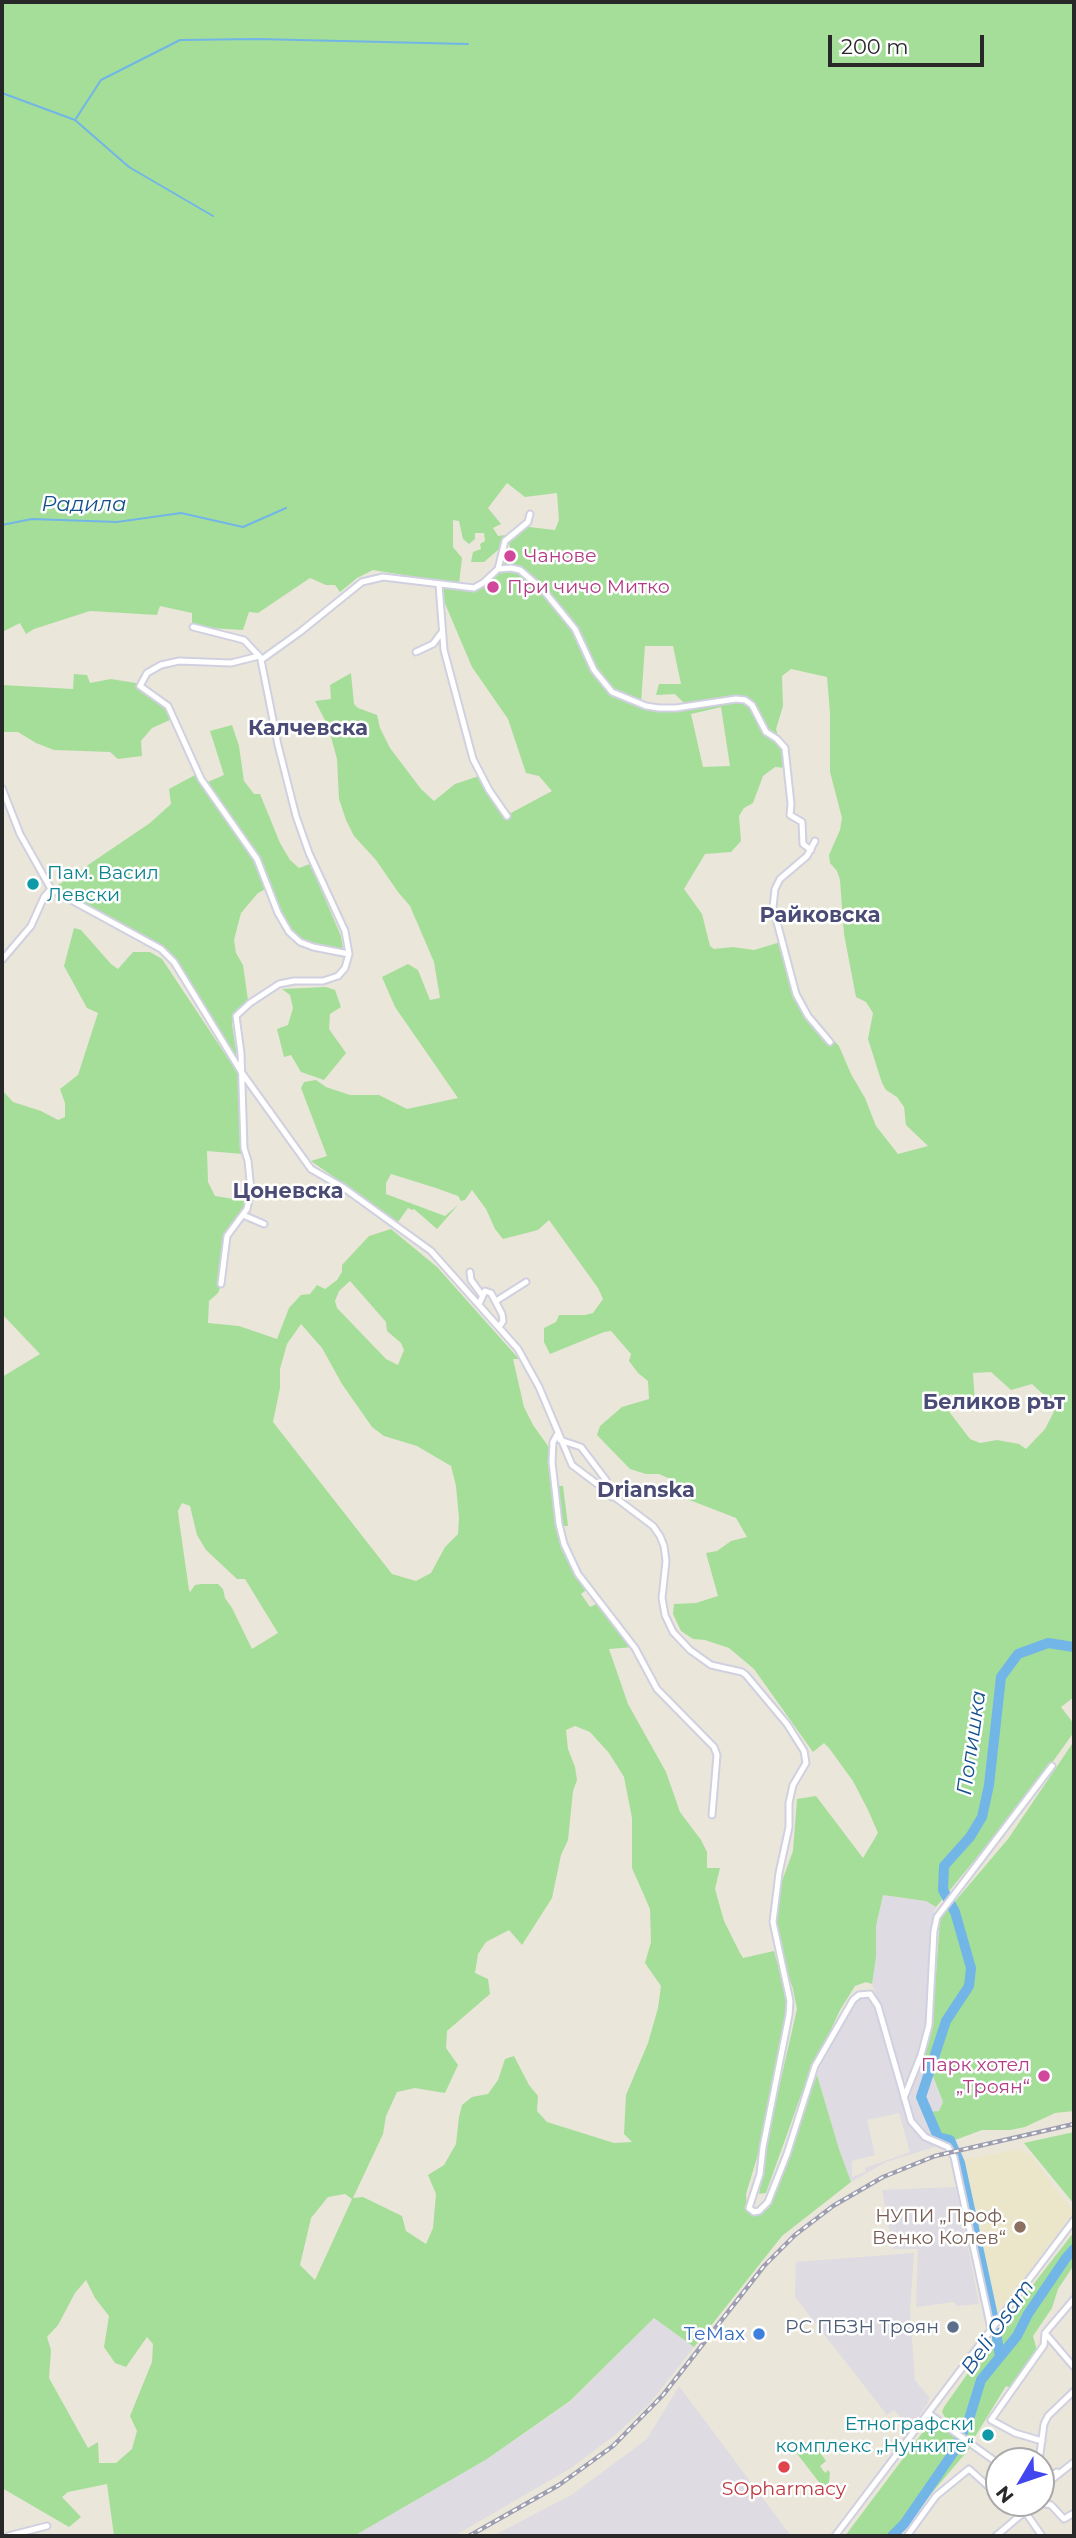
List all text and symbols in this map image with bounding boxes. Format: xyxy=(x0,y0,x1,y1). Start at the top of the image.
scale bar xyxy=(831,21,987,65)
text: 200 m xyxy=(841,34,908,59)
water label: Радила xyxy=(41,492,127,518)
place label: Чанове xyxy=(524,545,597,567)
marker: Чанове xyxy=(502,548,518,564)
place label: При чичо Митко xyxy=(507,576,670,598)
marker: При чичо Митко xyxy=(485,579,501,595)
district label: Калчевска xyxy=(248,716,368,742)
place label: Пам. Васил Левски xyxy=(47,862,159,906)
marker: Пам. Васил Левски xyxy=(25,876,41,892)
district label: Райковска xyxy=(760,903,880,929)
district label: Цоневска xyxy=(233,1179,343,1205)
district label: Беликов рът xyxy=(923,1390,1065,1416)
district label: Drianska xyxy=(597,1478,695,1504)
water label: Попишка xyxy=(952,1689,992,1797)
place label: Парк хотел „Троян“ xyxy=(921,2054,1030,2098)
marker: Парк хотел „Троян“ xyxy=(1036,2068,1052,2084)
place label: НУПИ „Проф. Венко Колев“ xyxy=(872,2205,1006,2249)
marker: НУПИ „Проф. Венко Колев“ xyxy=(1012,2219,1028,2235)
water label: Beli Osam xyxy=(956,2275,1040,2379)
place label: РС ПБЗН Троян xyxy=(785,2316,939,2338)
marker: РС ПБЗН Троян xyxy=(945,2319,961,2335)
place label: ТеМах xyxy=(684,2323,745,2345)
marker: ТеМах xyxy=(751,2326,767,2342)
place label: Етнографски комплекс „Нунките“ xyxy=(776,2413,974,2457)
marker: Етнографски комплекс „Нунките“ xyxy=(980,2427,996,2443)
north arrow xyxy=(985,2447,1055,2517)
marker: SOpharmacy xyxy=(776,2459,792,2475)
place label: SOpharmacy xyxy=(722,2478,846,2500)
text: N xyxy=(991,2481,1019,2507)

